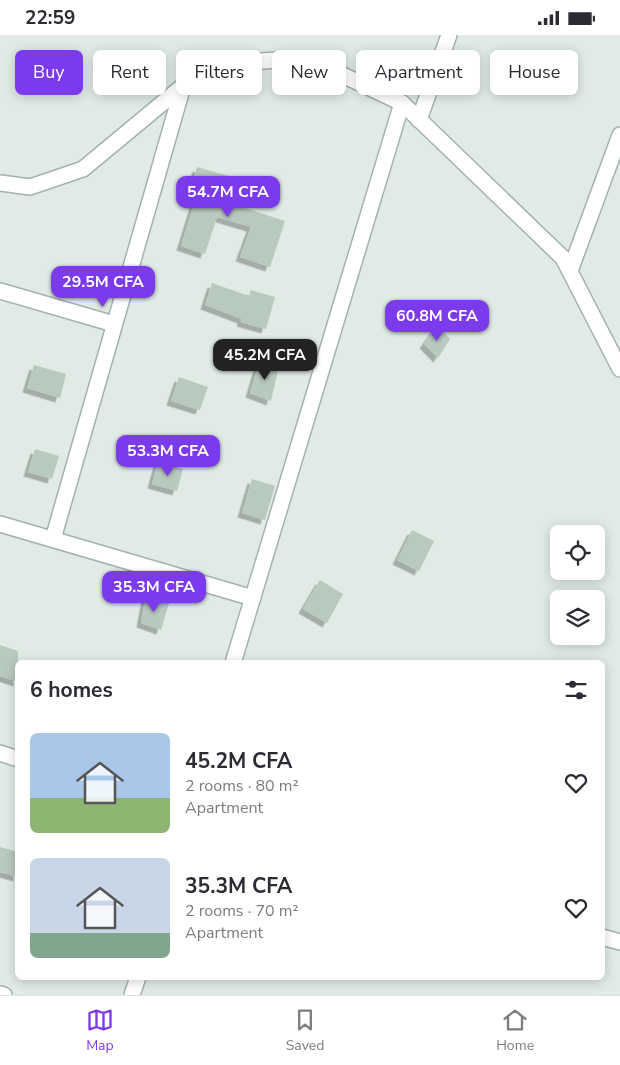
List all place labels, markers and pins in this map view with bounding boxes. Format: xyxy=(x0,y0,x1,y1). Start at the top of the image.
pin: 54.7M CFA xyxy=(171,175,285,218)
pin: 29.5M CFA xyxy=(46,265,160,308)
pin: 60.8M CFA xyxy=(380,299,494,342)
pin: 45.2M CFA xyxy=(208,339,322,381)
pin: 53.3M CFA xyxy=(111,435,225,477)
pin: 35.3M CFA xyxy=(97,571,211,613)

